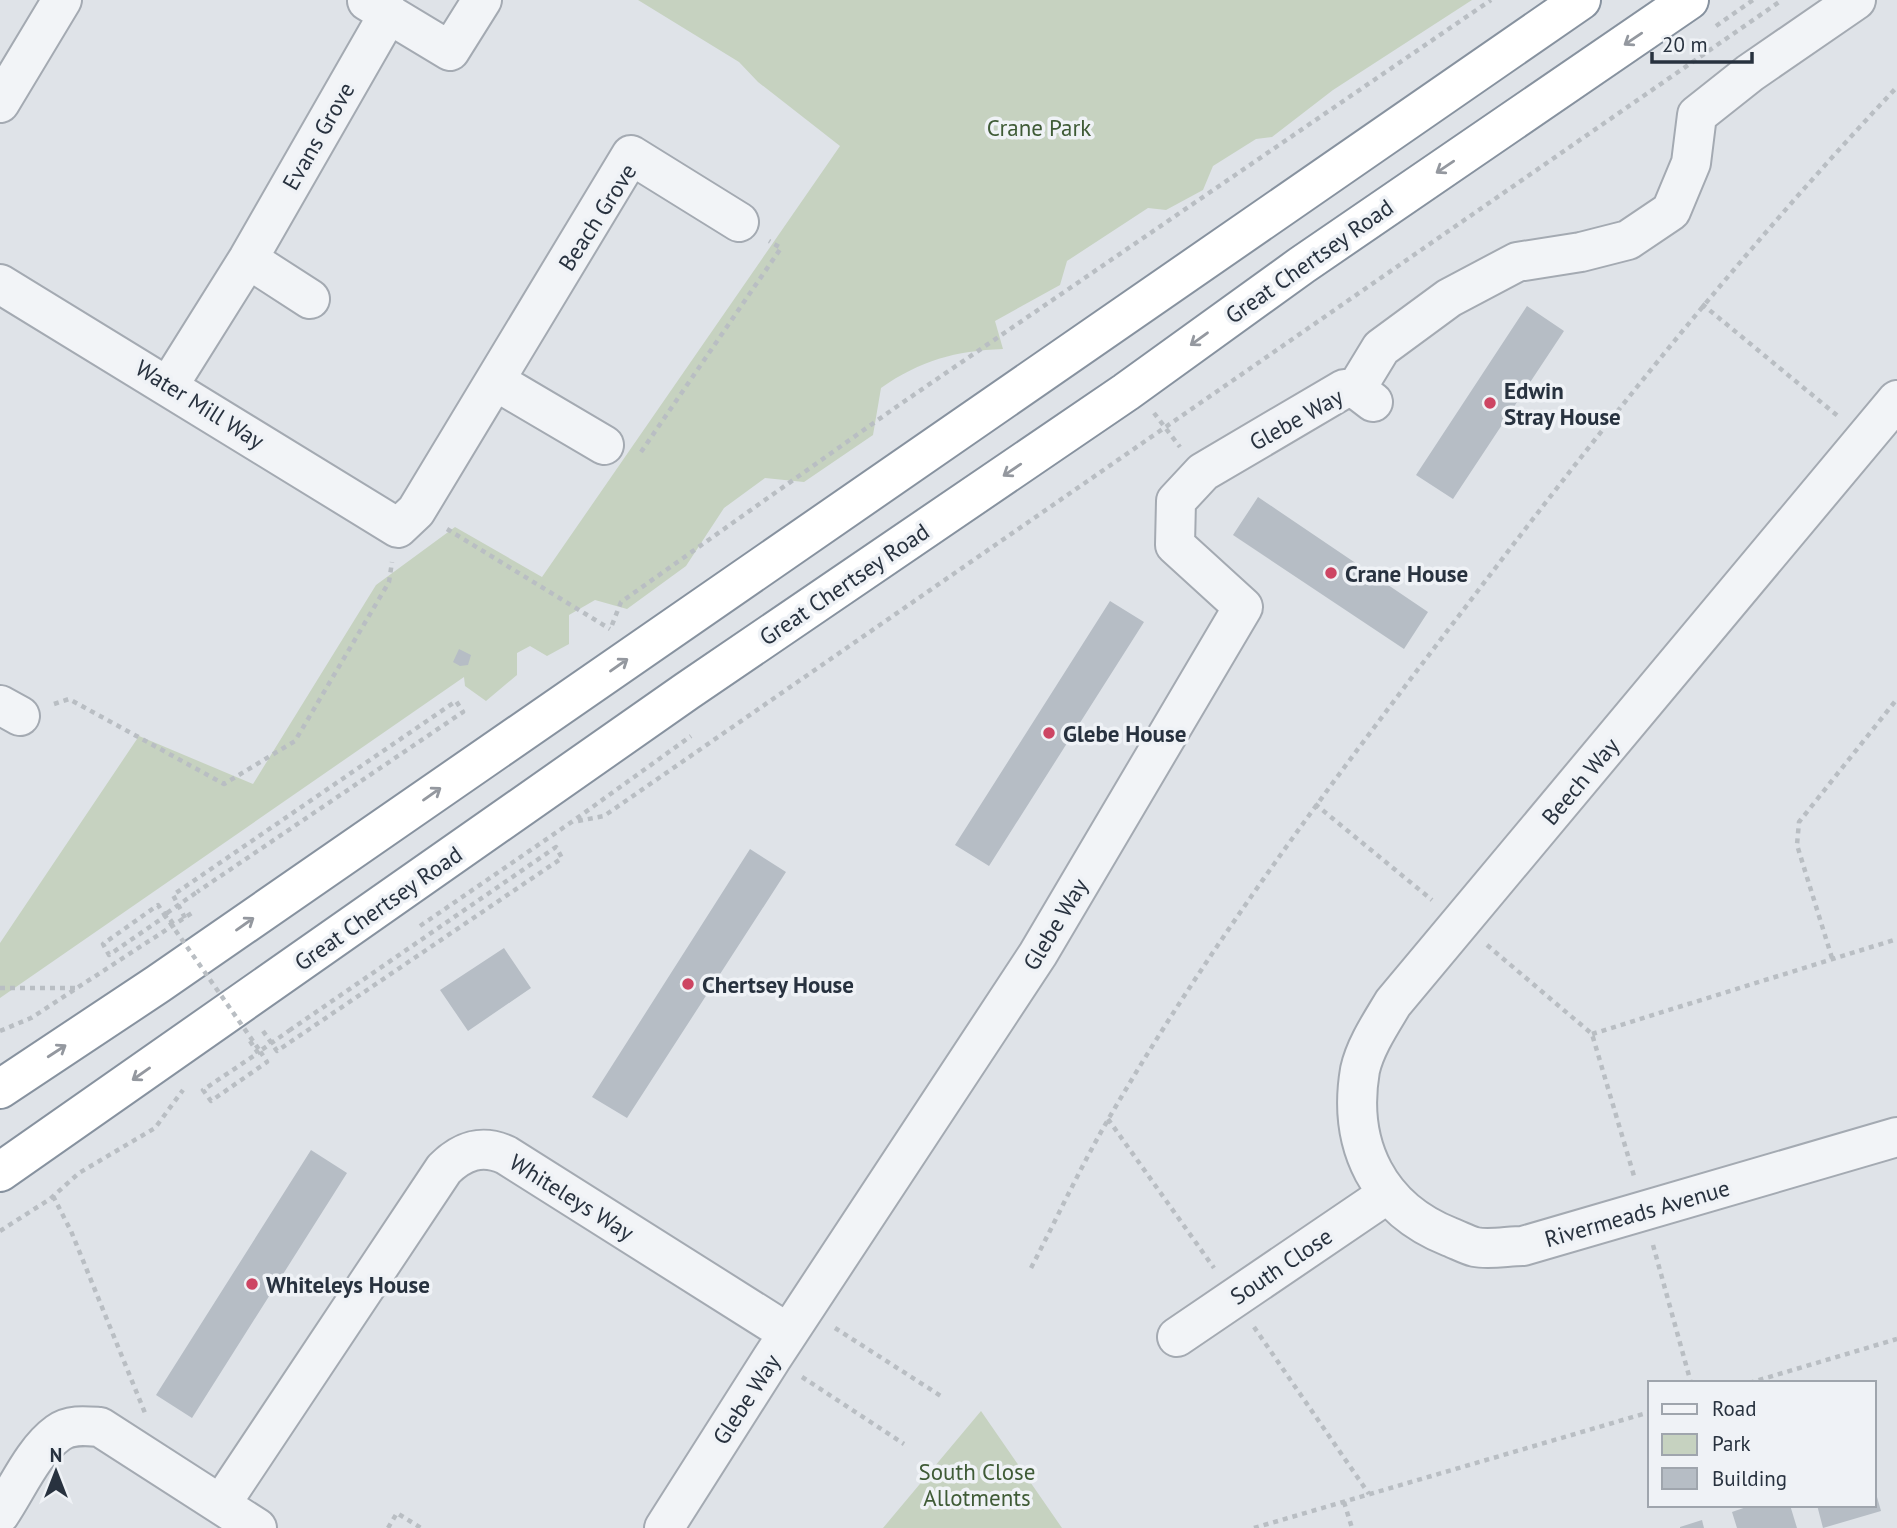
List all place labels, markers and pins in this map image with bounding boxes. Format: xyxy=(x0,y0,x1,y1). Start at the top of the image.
place label: Edwin Stray House xyxy=(1504,376,1621,431)
marker: Edwin Stray House xyxy=(1482,395,1498,411)
place label: Crane House xyxy=(1345,559,1468,588)
marker: Crane House xyxy=(1323,565,1339,581)
place label: Glebe House xyxy=(1063,719,1186,748)
marker: Glebe House xyxy=(1041,725,1057,741)
place label: Chertsey House xyxy=(702,970,854,999)
marker: Chertsey House xyxy=(680,976,696,992)
place label: Whiteleys House xyxy=(266,1270,430,1299)
marker: Whiteleys House xyxy=(244,1276,260,1292)

